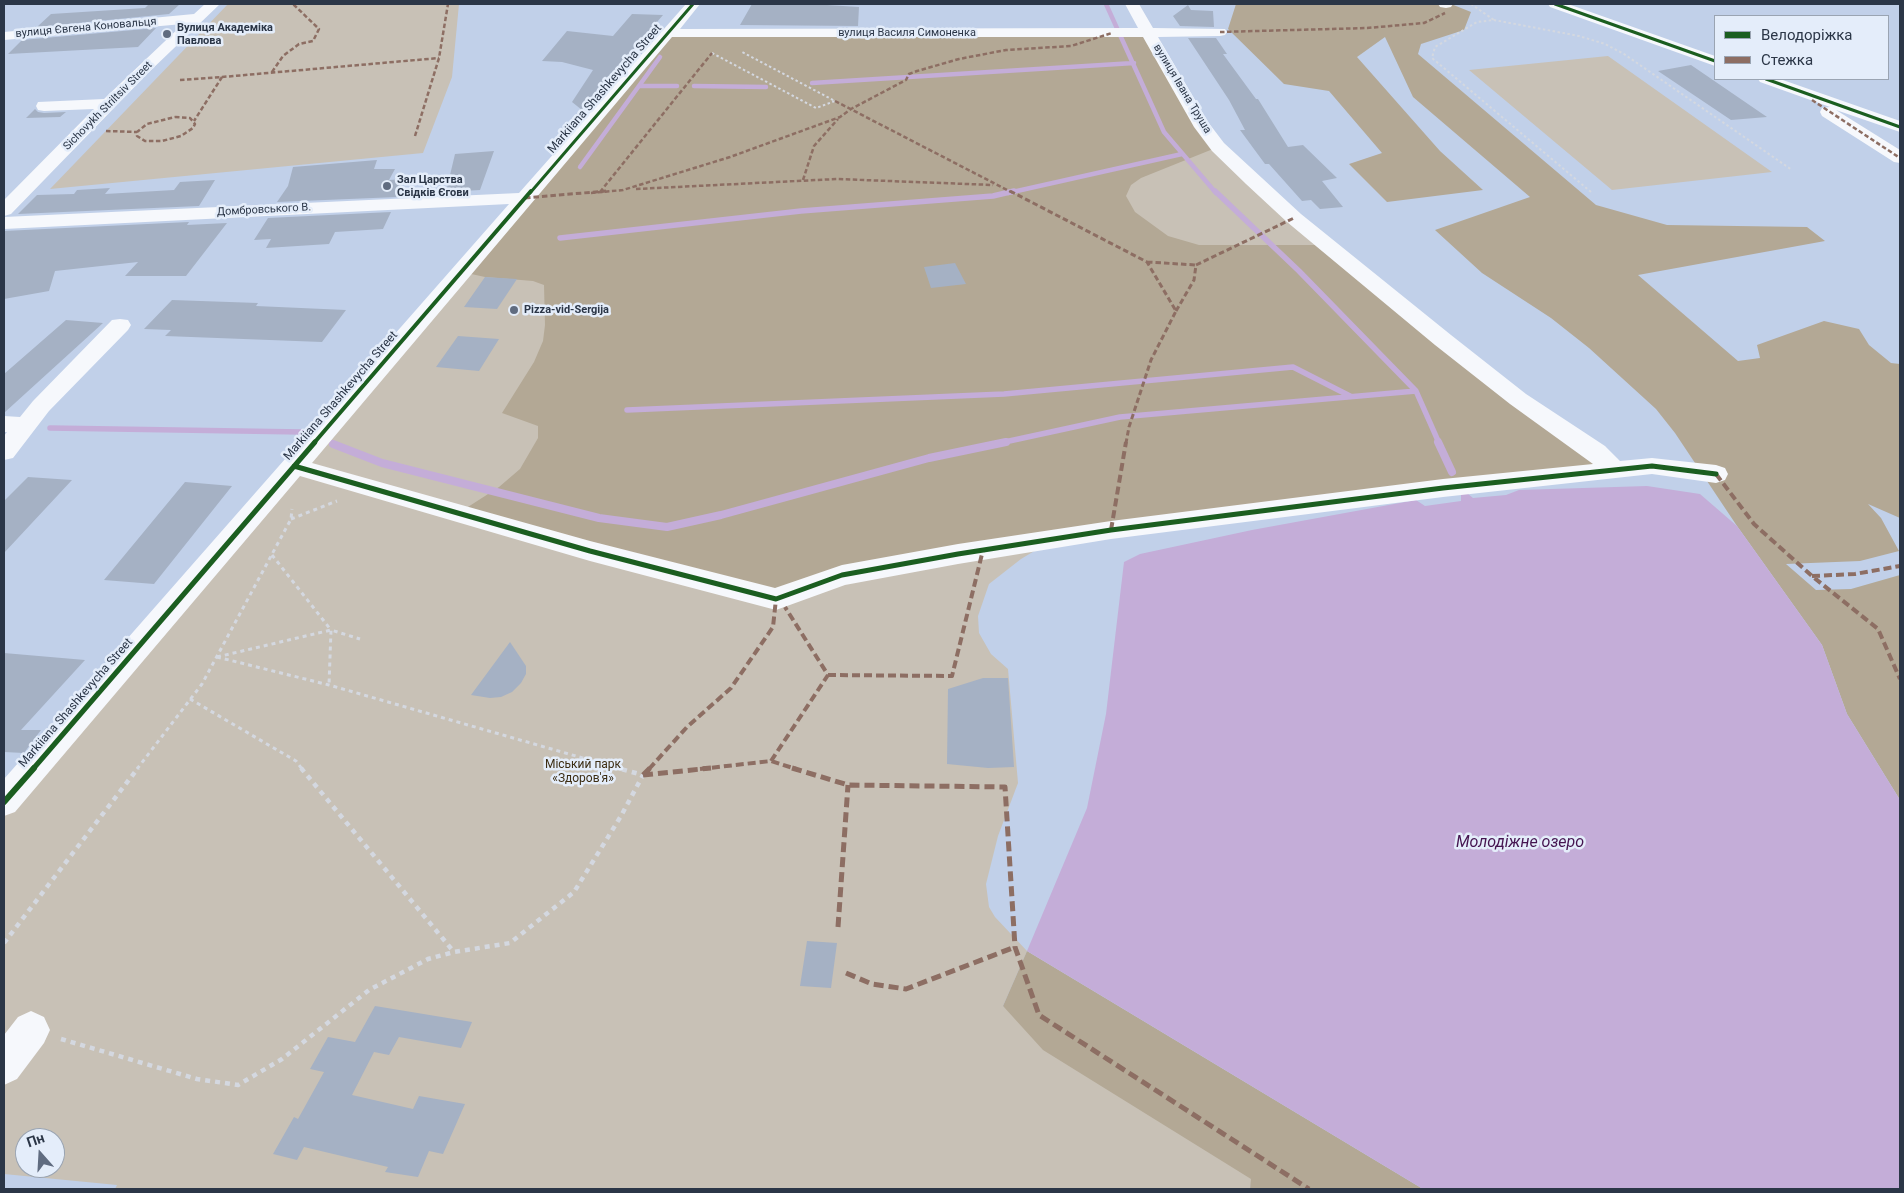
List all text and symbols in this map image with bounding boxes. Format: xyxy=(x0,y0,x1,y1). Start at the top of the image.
street label: вулиця Євгена Коновальця xyxy=(15,15,157,41)
legend xyxy=(1714,15,1889,80)
place label: Вулиця Академіка Павлова xyxy=(177,21,273,47)
street label: Markiiana Shashkevycha Street xyxy=(545,21,665,157)
street label: вулиця Василя Симоненка xyxy=(838,26,976,40)
text: Велодоріжка xyxy=(1761,26,1852,44)
marker: Вулиця Академіка Павлова xyxy=(161,28,173,40)
street label: вулиця Івана Труша xyxy=(1150,42,1214,136)
text: Стежка xyxy=(1761,51,1813,69)
street label: Sichovykh Striltsiv Street xyxy=(61,59,155,153)
place label: Зал Царства Свідків Єгови xyxy=(397,173,469,199)
marker: Зал Царства Свідків Єгови xyxy=(381,180,393,192)
street label: Домбровського В. xyxy=(216,201,312,219)
place label: Pizza-vid-Sergija xyxy=(524,303,609,317)
marker: Pizza-vid-Sergija xyxy=(508,304,520,316)
street label: Markiiana Shashkevycha Street xyxy=(281,328,401,464)
street label: Markiiana Shashkevycha Street xyxy=(16,635,136,771)
park label: Міський парк «Здоров'я» xyxy=(545,758,621,786)
water label: Молодіжне озеро xyxy=(1456,833,1584,853)
north arrow xyxy=(15,1128,65,1178)
text: Пн xyxy=(24,1129,46,1150)

